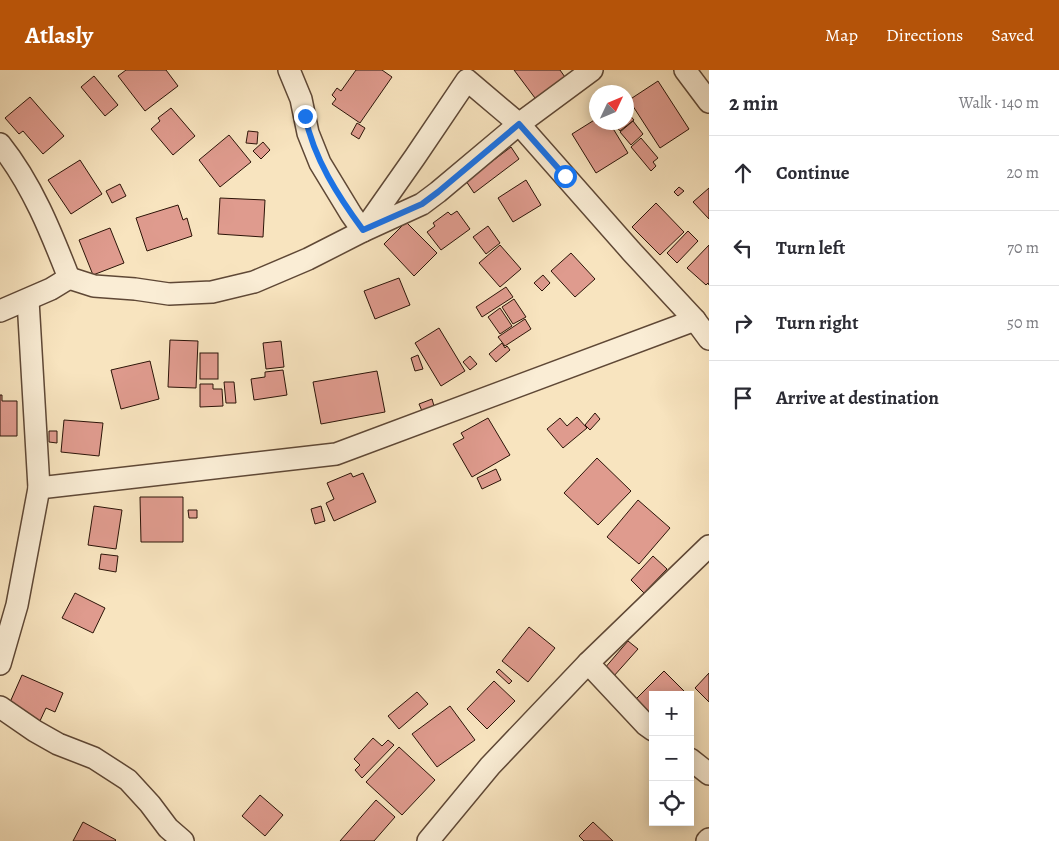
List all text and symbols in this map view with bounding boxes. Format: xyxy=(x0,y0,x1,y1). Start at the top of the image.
text: Atlasly xyxy=(25,19,93,51)
text: Map xyxy=(825,23,858,47)
text: Directions xyxy=(886,23,963,47)
text: Saved xyxy=(991,23,1034,47)
north arrow xyxy=(589,85,634,130)
text: 2 min xyxy=(729,89,778,117)
text: Walk · 140 m xyxy=(959,92,1039,114)
route end xyxy=(294,105,317,128)
icon: ahead xyxy=(729,159,757,187)
text: Continue xyxy=(776,160,850,186)
text: 20 m xyxy=(1006,162,1039,184)
route start xyxy=(554,165,577,188)
icon: left xyxy=(729,234,757,262)
text: Turn left xyxy=(776,235,845,261)
text: 70 m xyxy=(1007,237,1039,259)
icon: right xyxy=(729,309,757,337)
text: Turn right xyxy=(776,310,858,336)
text: 50 m xyxy=(1007,312,1039,334)
icon: arrive xyxy=(729,384,757,412)
text: Arrive at destination xyxy=(776,385,939,411)
map controls xyxy=(649,691,694,826)
button: + xyxy=(649,691,694,736)
button: − xyxy=(649,736,694,781)
button: locate xyxy=(649,781,694,826)

